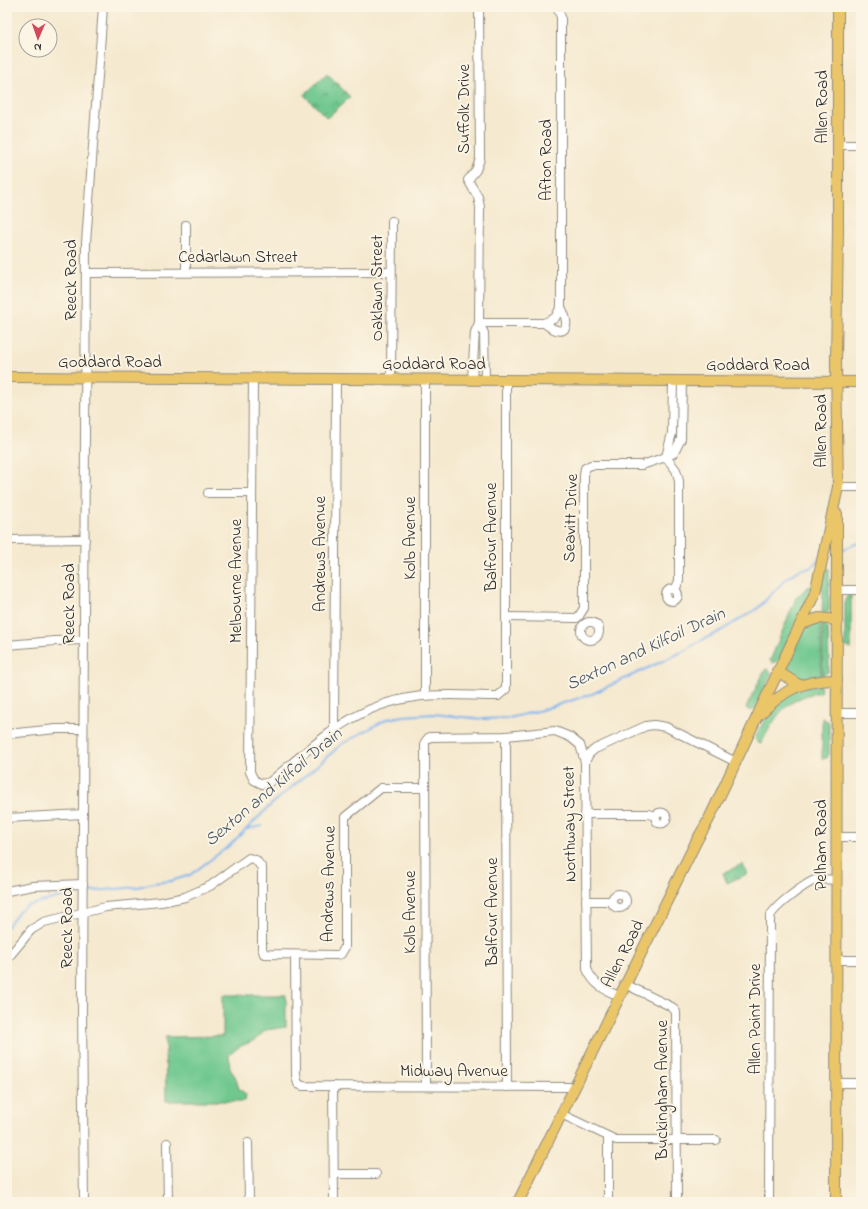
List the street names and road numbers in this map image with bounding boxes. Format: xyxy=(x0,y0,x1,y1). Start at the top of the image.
street label: Suffolk Drive xyxy=(452,64,477,154)
street label: Allen Road xyxy=(810,70,835,144)
street label: Afton Road xyxy=(534,119,559,201)
street label: Oaklawn Street xyxy=(365,234,390,341)
street label: Reeck Road xyxy=(59,239,84,320)
street label: Cedarlawn Street xyxy=(178,245,298,270)
street label: Goddard Road xyxy=(58,350,162,375)
street label: Goddard Road xyxy=(382,352,486,377)
street label: Goddard Road xyxy=(706,353,810,378)
street label: Allen Road xyxy=(809,394,834,468)
street label: Seavitt Drive xyxy=(557,473,585,563)
street label: Balfour Avenue xyxy=(479,482,504,593)
street label: Andrews Avenue xyxy=(308,496,333,612)
street label: Kolb Avenue xyxy=(398,496,423,580)
street label: Melbourne Avenue xyxy=(224,518,249,643)
street label: Reeck Road xyxy=(57,563,82,644)
street label: Northway Street xyxy=(556,765,585,882)
street label: Pelham Road xyxy=(809,799,834,890)
street label: Andrews Avenue xyxy=(315,825,343,942)
street label: Balfour Avenue xyxy=(480,857,505,968)
street label: Kolb Avenue xyxy=(398,870,423,954)
street label: Reeck Road xyxy=(55,887,80,968)
street label: Allen Road xyxy=(595,915,651,992)
street label: Allen Point Drive xyxy=(743,963,768,1075)
street label: Buckingham Avenue xyxy=(650,1020,677,1161)
street label: Midway Avenue xyxy=(400,1059,508,1085)

